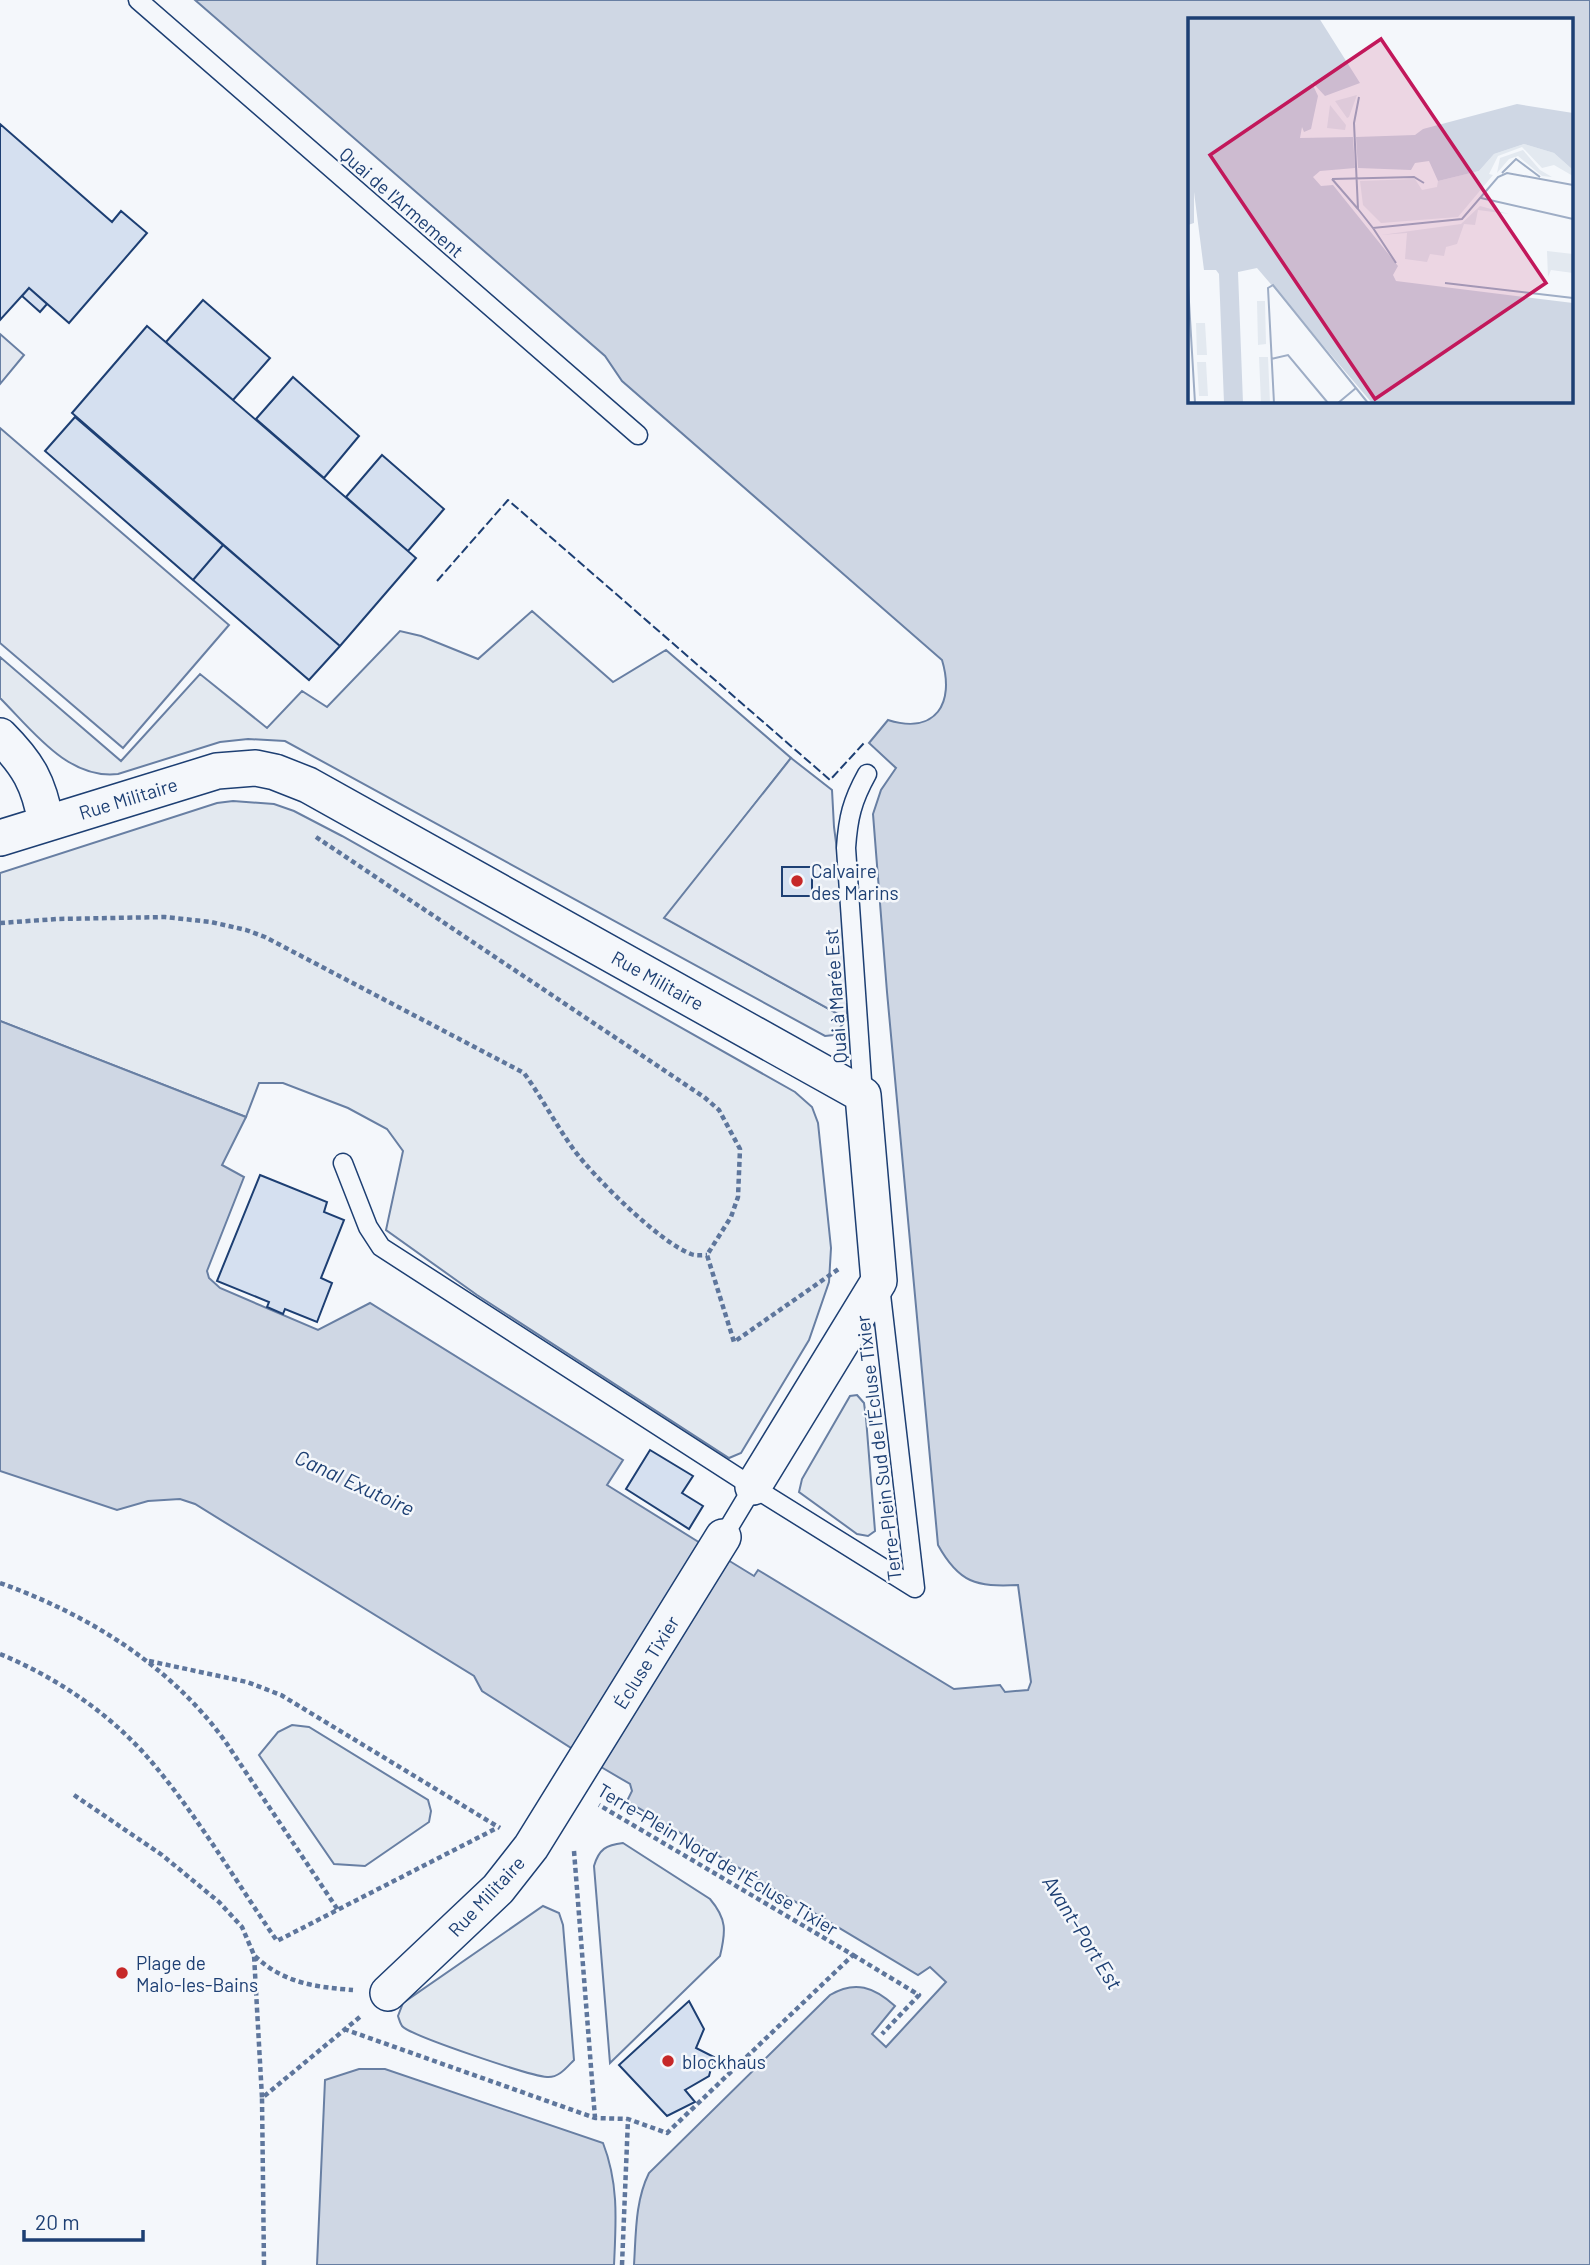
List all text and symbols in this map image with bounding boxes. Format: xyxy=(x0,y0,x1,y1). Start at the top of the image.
inset map xyxy=(1188,18,1572,402)
street label: Quai de l'Armement xyxy=(335,142,469,262)
street label: Rue Militaire xyxy=(76,772,180,824)
place label: Calvaire des Marins xyxy=(811,859,899,904)
marker: Calvaire des Marins xyxy=(789,873,805,889)
street label: Quai à Marée Est xyxy=(819,928,851,1064)
street label: Rue Militaire xyxy=(608,945,708,1015)
street label: Terre-Plein Sud de l'Écluse Tixier xyxy=(850,1314,906,1582)
water label: Canal Exutoire xyxy=(291,1443,419,1521)
street label: Écluse Tixier xyxy=(608,1611,684,1713)
street label: Terre-Plein Nord de l'Écluse Tixier xyxy=(594,1778,842,1940)
street label: Rue Militaire xyxy=(443,1851,529,1941)
water label: Avant-Port Est xyxy=(1038,1870,1128,1994)
place label: Plage de Malo-les-Bains xyxy=(136,1951,258,1996)
marker: Plage de Malo-les-Bains xyxy=(114,1965,130,1981)
place label: blockhaus xyxy=(682,2050,766,2073)
marker: blockhaus xyxy=(660,2053,676,2069)
scale bar xyxy=(24,2198,144,2242)
text: 20 m xyxy=(35,2209,80,2234)

